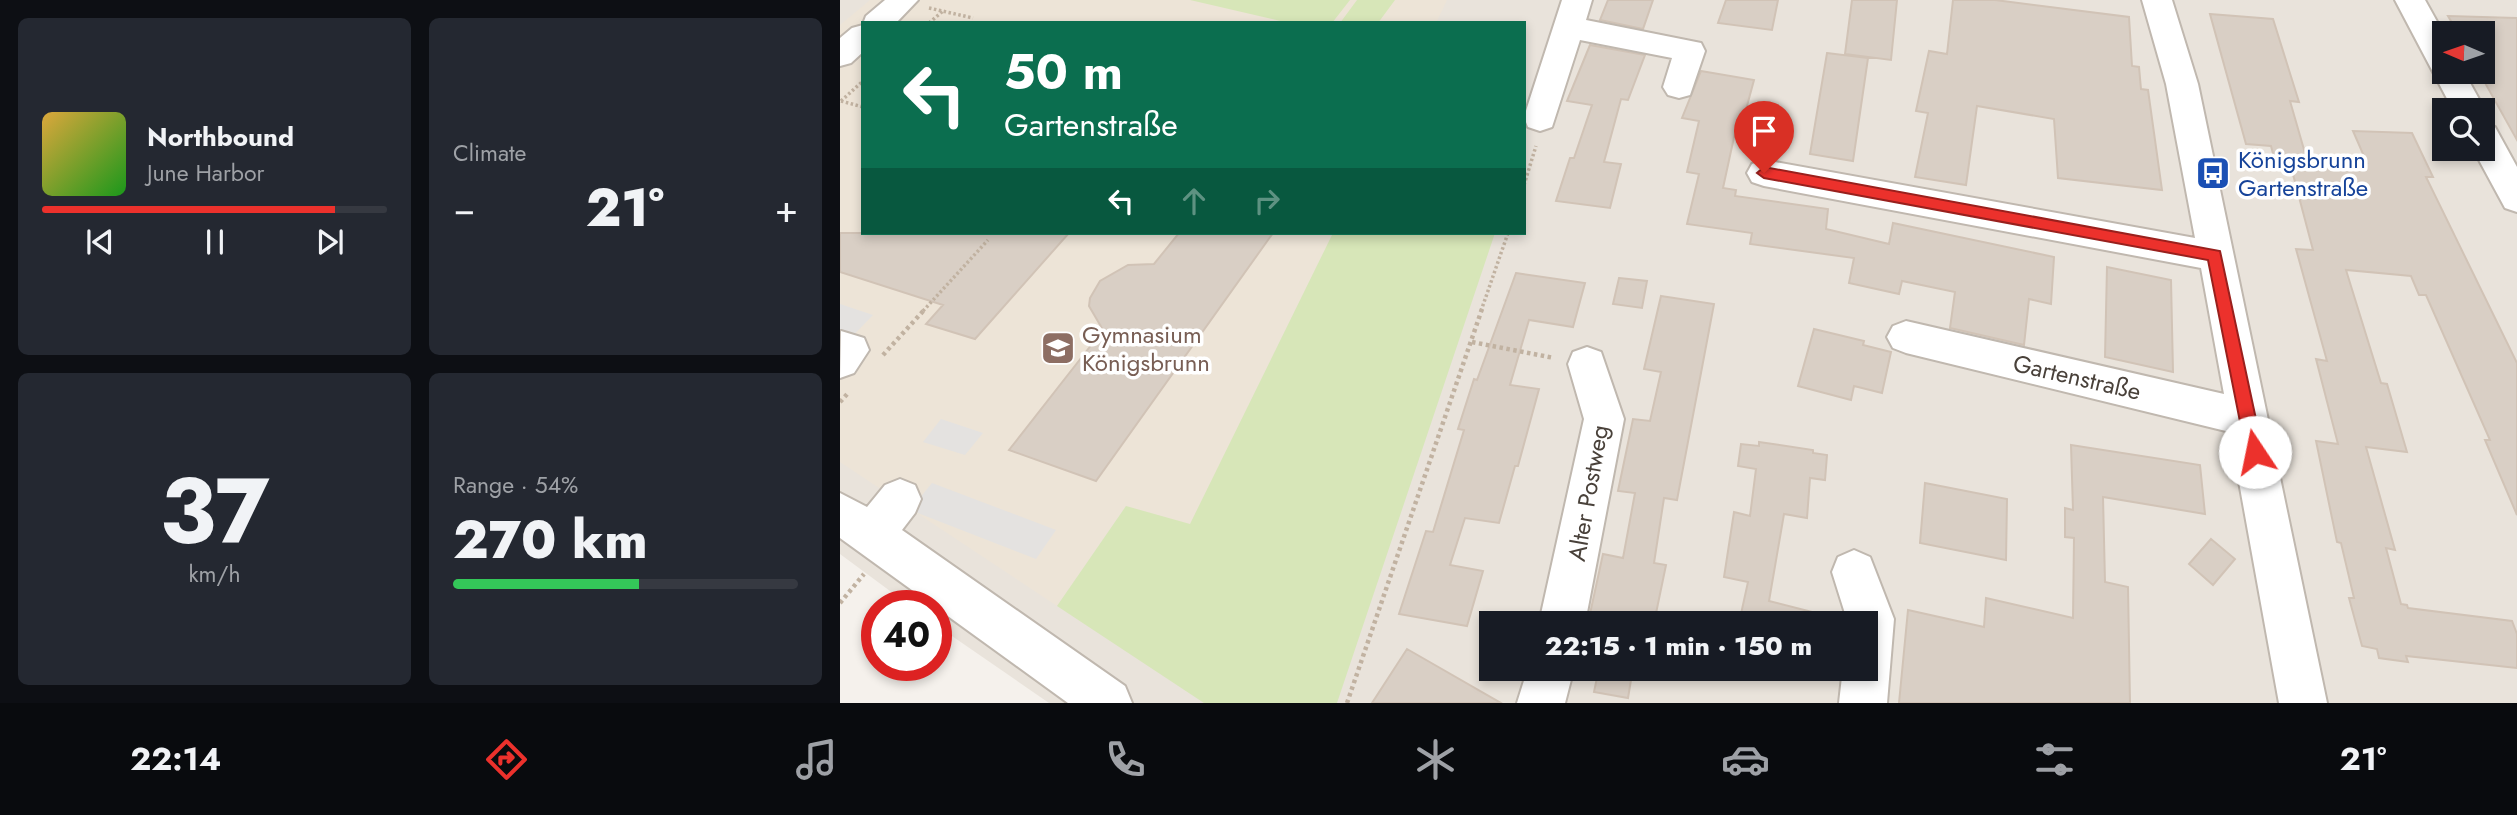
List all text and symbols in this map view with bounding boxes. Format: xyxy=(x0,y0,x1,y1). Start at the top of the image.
north arrow xyxy=(2432,21,2496,84)
map controls xyxy=(2432,21,2495,161)
text: 50 m xyxy=(1004,37,1123,107)
icon: left xyxy=(889,49,980,140)
button: search xyxy=(2432,98,2495,161)
pin xyxy=(1734,101,1794,173)
text: Gartenstraße xyxy=(1004,102,1178,148)
icon: arrive xyxy=(1745,112,1783,150)
text: Northbound xyxy=(147,118,294,156)
text: Climate xyxy=(453,136,526,170)
place label: Königsbrunn Gartenstraße xyxy=(2238,142,2368,205)
bus stop icon: Königsbrunn Gartenstraße xyxy=(2194,154,2232,192)
text: June Harbor xyxy=(147,156,264,190)
text: 21° xyxy=(586,170,664,246)
text: − xyxy=(453,181,475,236)
text: + xyxy=(775,181,798,236)
icon: left xyxy=(1102,182,1140,220)
icon: ahead xyxy=(1175,182,1213,220)
icon: right xyxy=(1248,182,1286,220)
icon: previous xyxy=(81,223,119,261)
icon: pause xyxy=(196,223,234,261)
icon: next xyxy=(311,223,349,261)
place label: Gymnasium Königsbrunn xyxy=(1082,317,1210,380)
school or university icon: Gymnasium Königsbrunn xyxy=(1039,329,1077,367)
street label: Gartenstraße xyxy=(2010,345,2144,409)
position arrow xyxy=(2218,415,2292,489)
street label: Alter Postweg xyxy=(1559,422,1617,564)
text: 37 xyxy=(159,446,270,577)
text: Range · 54% xyxy=(453,468,578,502)
text: 270 km xyxy=(453,502,647,578)
text: km/h xyxy=(189,557,240,591)
speed limit sign: 40 xyxy=(861,590,952,681)
text: 22:15 · 1 min · 150 m xyxy=(1545,627,1812,665)
icon: directions xyxy=(482,735,531,784)
icon: music xyxy=(792,735,841,784)
icon: phone xyxy=(1101,735,1150,784)
icon: climate xyxy=(1411,735,1460,784)
icon: car xyxy=(1721,735,1770,784)
icon: filters xyxy=(2030,735,2079,784)
text: 22:14 xyxy=(130,736,221,782)
text: 21° xyxy=(2340,736,2387,782)

